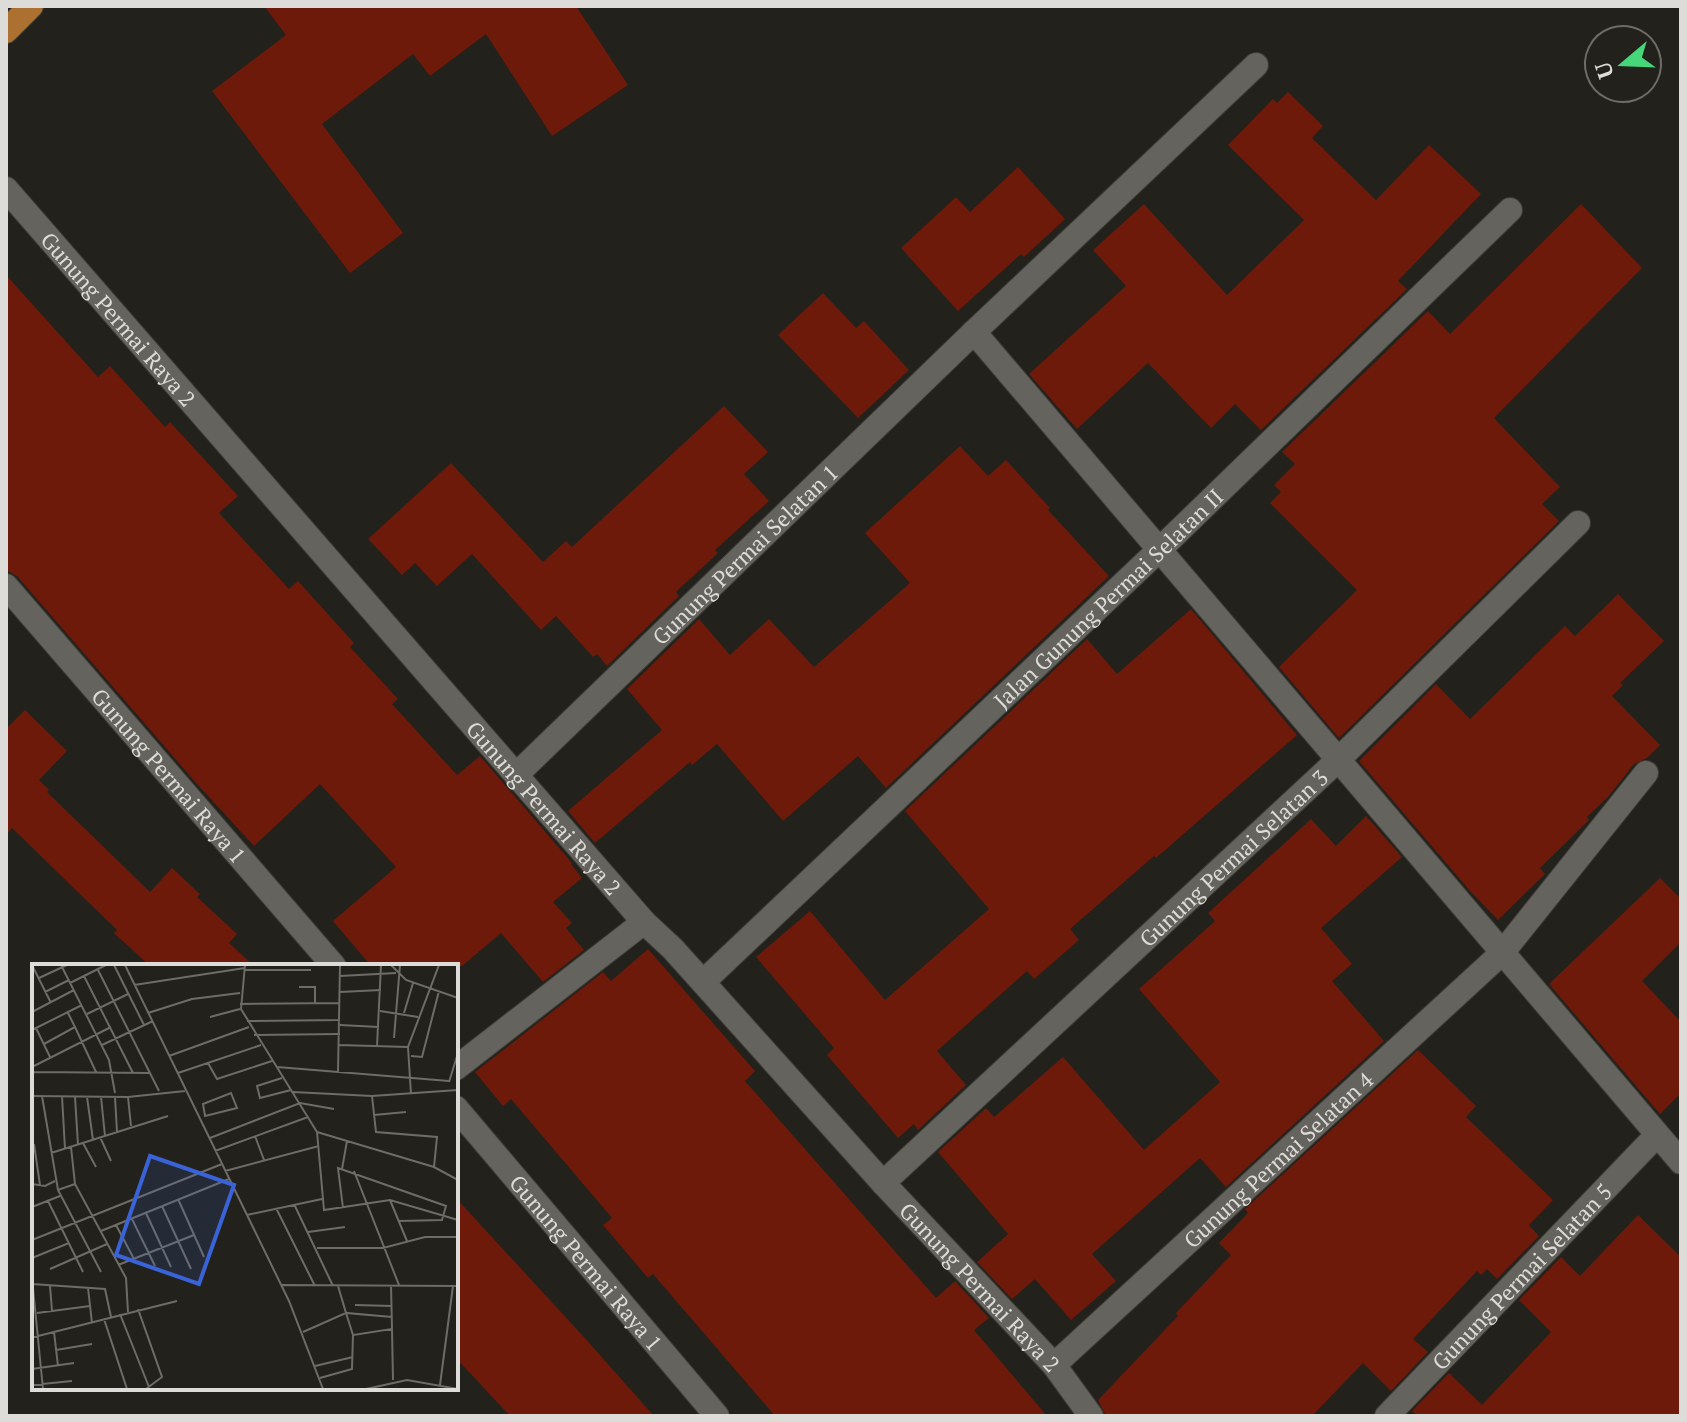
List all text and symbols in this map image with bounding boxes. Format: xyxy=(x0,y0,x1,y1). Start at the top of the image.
north arrow xyxy=(1583,24,1663,104)
text: U xyxy=(1587,58,1620,83)
street label: Gunung Permai Raya 2 xyxy=(35,225,203,412)
street label: Gunung Permai Selatan 1 xyxy=(645,457,844,650)
street label: Jalan Gunung Permai Selatan II xyxy=(987,482,1229,714)
street label: Gunung Permai Raya 1 xyxy=(86,682,253,869)
street label: Gunung Permai Raya 2 xyxy=(461,714,628,901)
street label: Gunung Permai Selatan 3 xyxy=(1133,763,1334,952)
inset map xyxy=(32,964,458,1390)
street label: Gunung Permai Selatan 4 xyxy=(1177,1065,1379,1254)
street label: Gunung Permai Raya 1 xyxy=(504,1168,669,1356)
street label: Gunung Permai Selatan 5 xyxy=(1425,1177,1618,1375)
street label: Gunung Permai Raya 2 xyxy=(894,1196,1067,1377)

